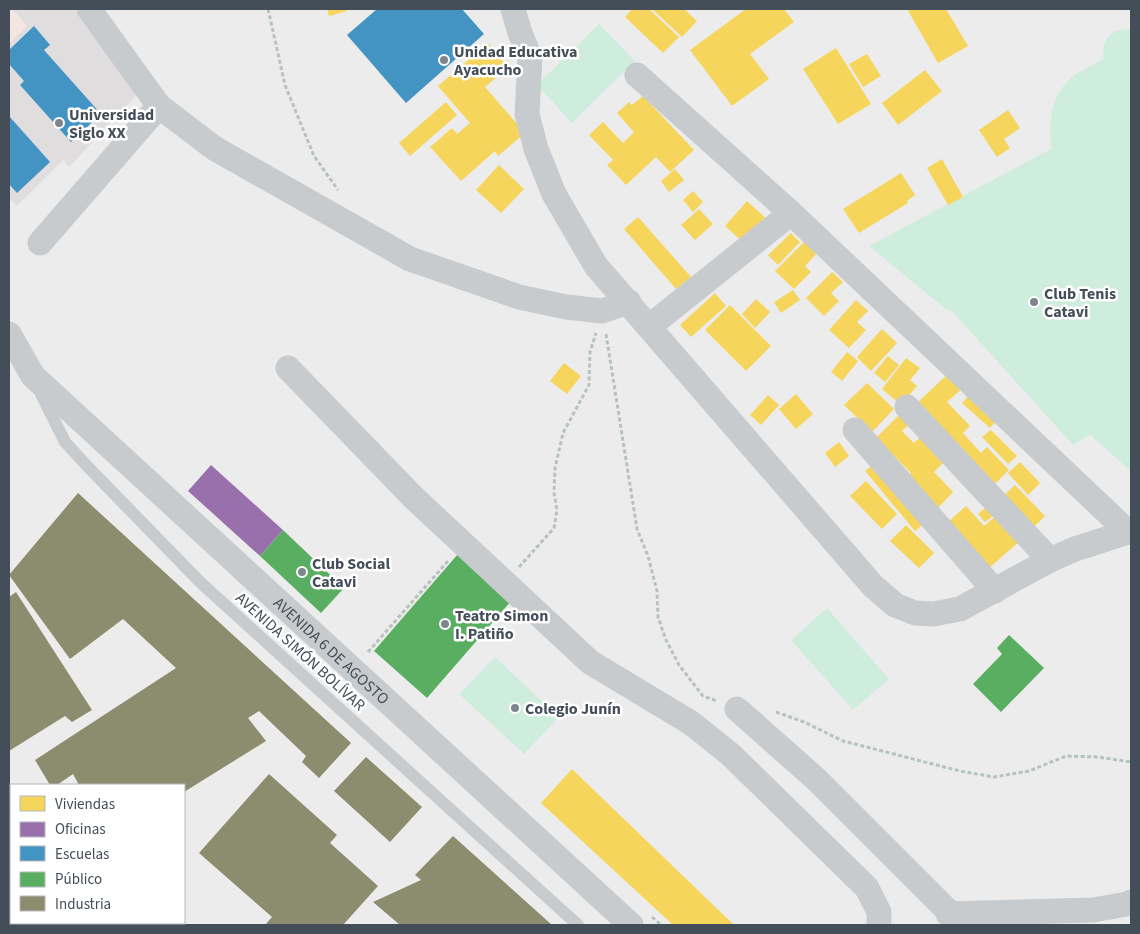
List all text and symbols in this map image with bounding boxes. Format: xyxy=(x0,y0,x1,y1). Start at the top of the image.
place label: Unidad Educativa Ayacucho xyxy=(453,41,578,81)
marker: Unidad Educativa Ayacucho xyxy=(438,54,450,66)
place label: Universidad Siglo XX xyxy=(69,104,154,144)
marker: Universidad Siglo XX xyxy=(53,117,65,129)
place label: Club Tenis Catavi xyxy=(1044,283,1116,323)
marker: Club Tenis Catavi xyxy=(1028,296,1040,308)
place label: Club Social Catavi xyxy=(312,553,390,593)
marker: Club Social Catavi xyxy=(296,566,308,578)
street label: AVENIDA SIMÓN BOLÍVAR xyxy=(231,587,370,716)
street label: AVENIDA 6 DE AGOSTO xyxy=(268,592,394,710)
place label: Teatro Simon I. Patiño xyxy=(455,605,548,645)
marker: Teatro Simon I. Patiño xyxy=(439,618,451,630)
place label: Colegio Junín xyxy=(525,698,621,720)
marker: Colegio Junín xyxy=(509,702,521,714)
legend xyxy=(10,784,185,924)
text: Viviendas xyxy=(55,794,115,815)
text: Oficinas xyxy=(55,819,106,840)
text: Escuelas xyxy=(55,844,109,865)
text: Público xyxy=(55,869,102,890)
text: Industria xyxy=(55,894,111,915)

